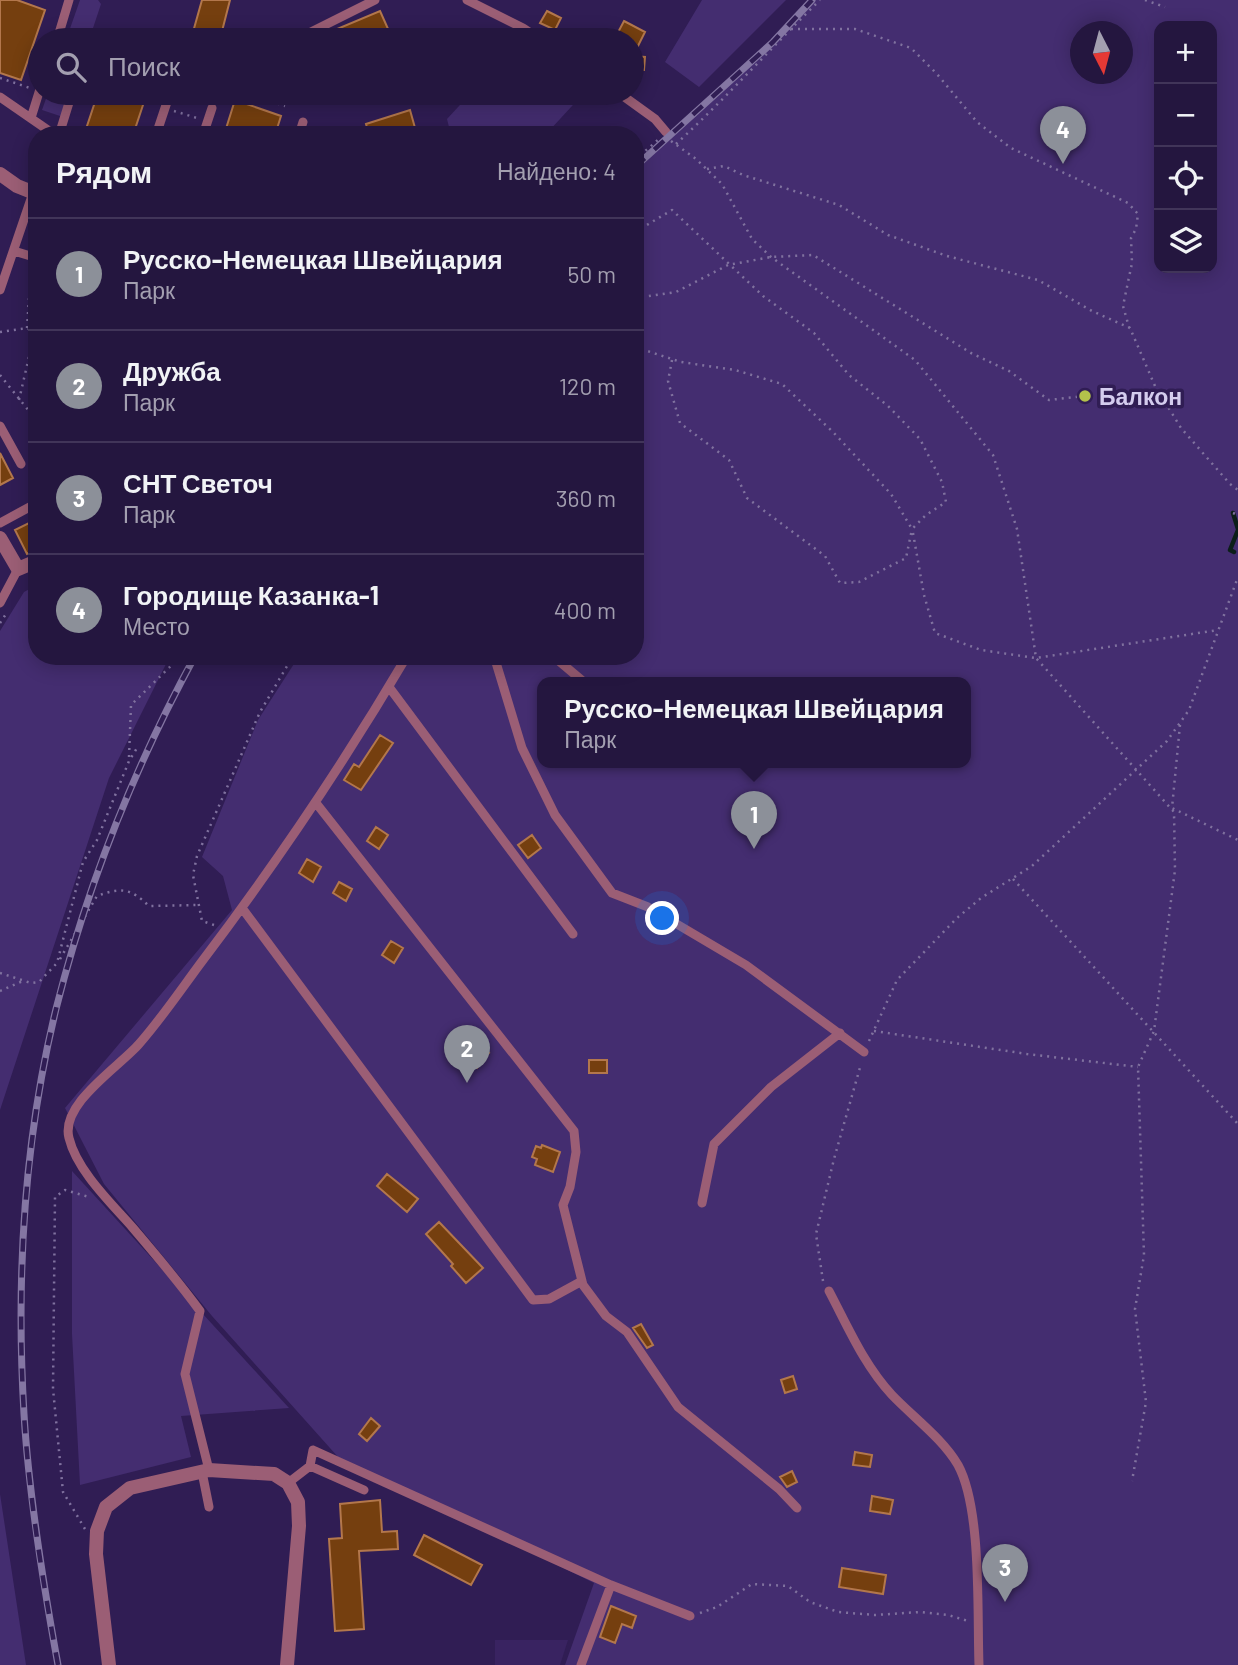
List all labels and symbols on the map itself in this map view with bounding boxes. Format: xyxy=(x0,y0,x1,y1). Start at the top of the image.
north arrow xyxy=(1070,21,1133,84)
pin: 4 xyxy=(1040,106,1086,164)
place label: Балкон xyxy=(1099,382,1182,410)
marker: Балкон xyxy=(1077,388,1093,404)
pin: 1 xyxy=(731,791,777,849)
your location xyxy=(645,901,679,935)
pin: 2 xyxy=(444,1025,490,1083)
pin: 3 xyxy=(982,1544,1028,1602)

